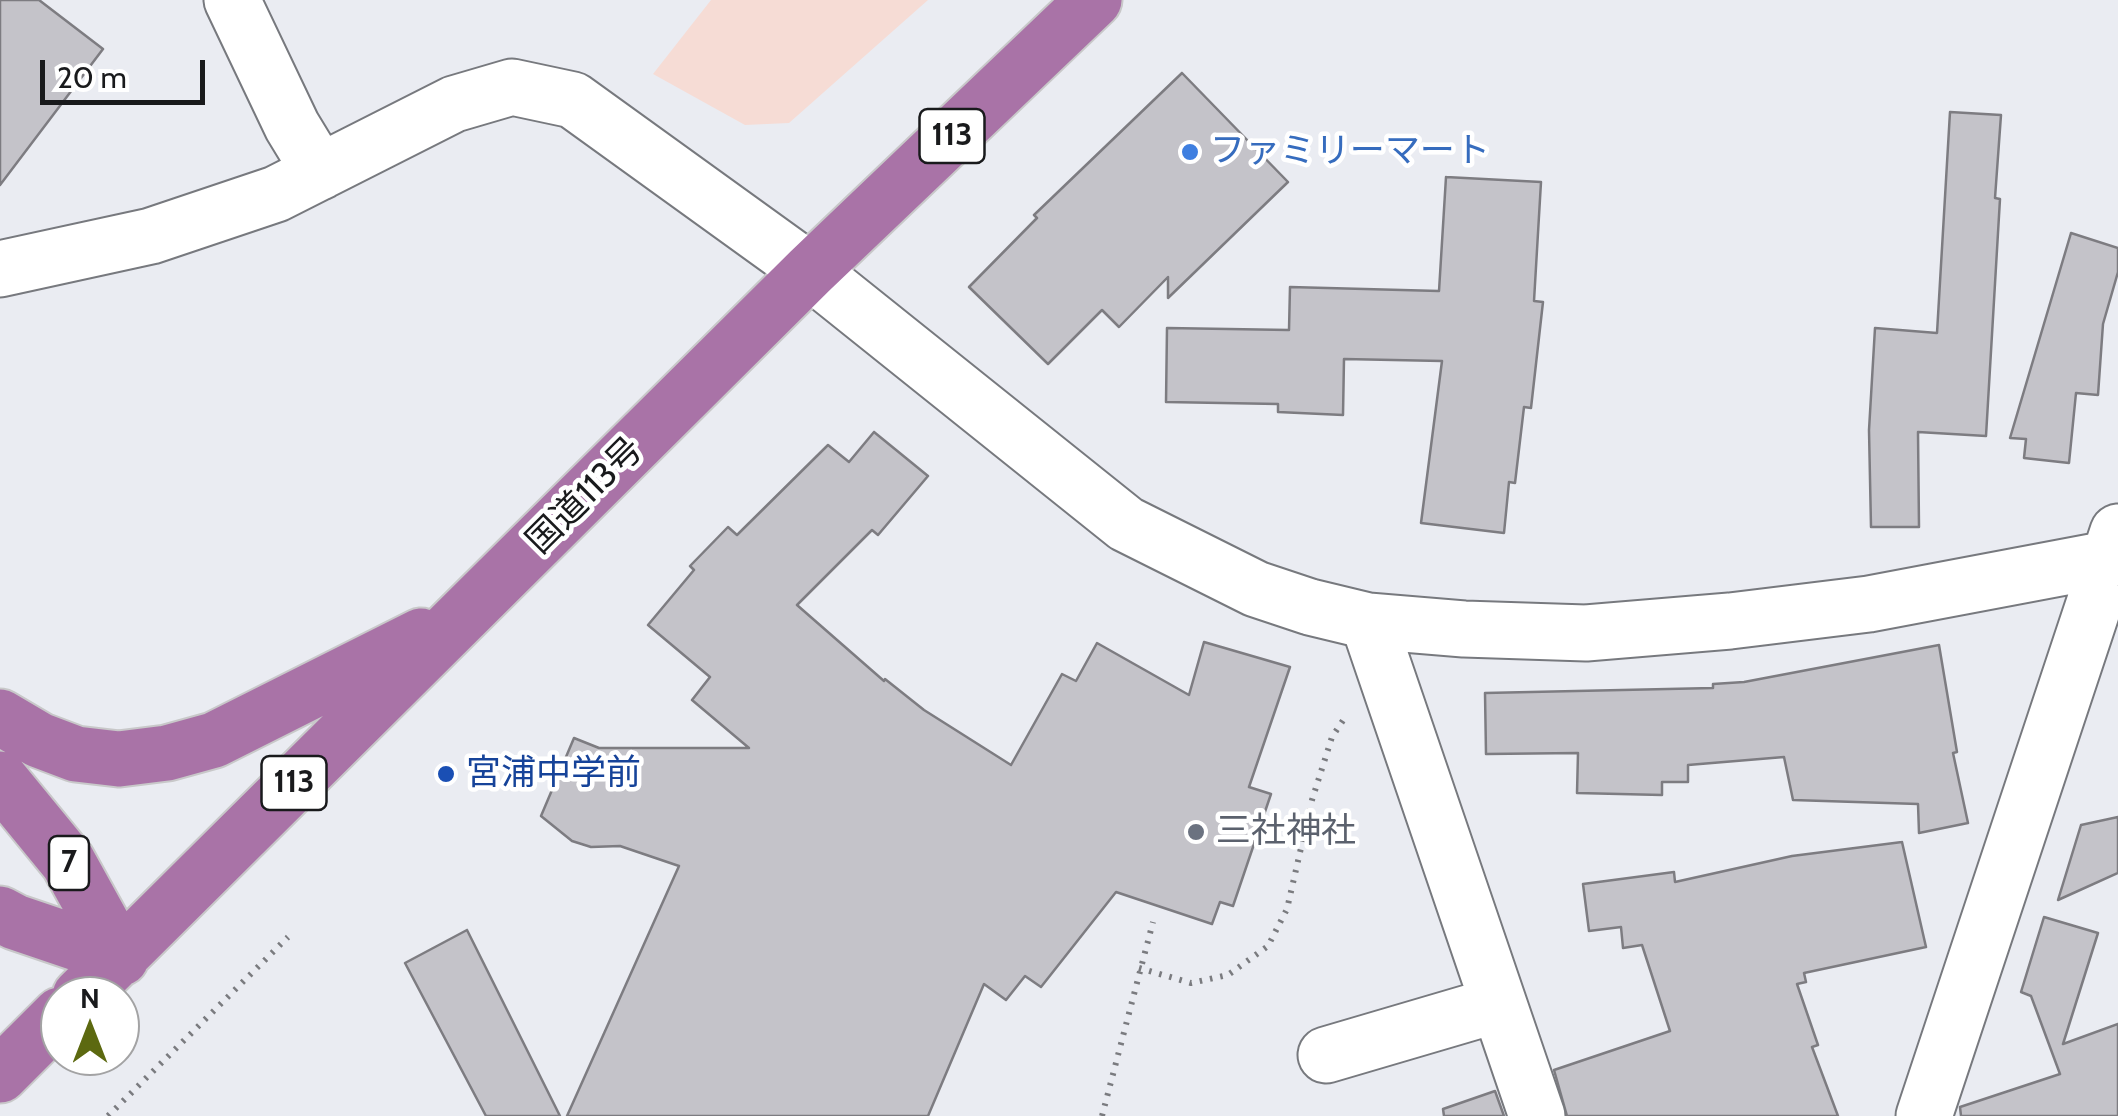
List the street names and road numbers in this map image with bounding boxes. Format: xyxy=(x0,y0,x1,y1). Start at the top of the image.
road number: 113 xyxy=(920,109,984,163)
street label: 国道113号 xyxy=(518,429,652,563)
road number: 113 xyxy=(262,756,326,810)
road number: 7 xyxy=(49,836,89,890)

